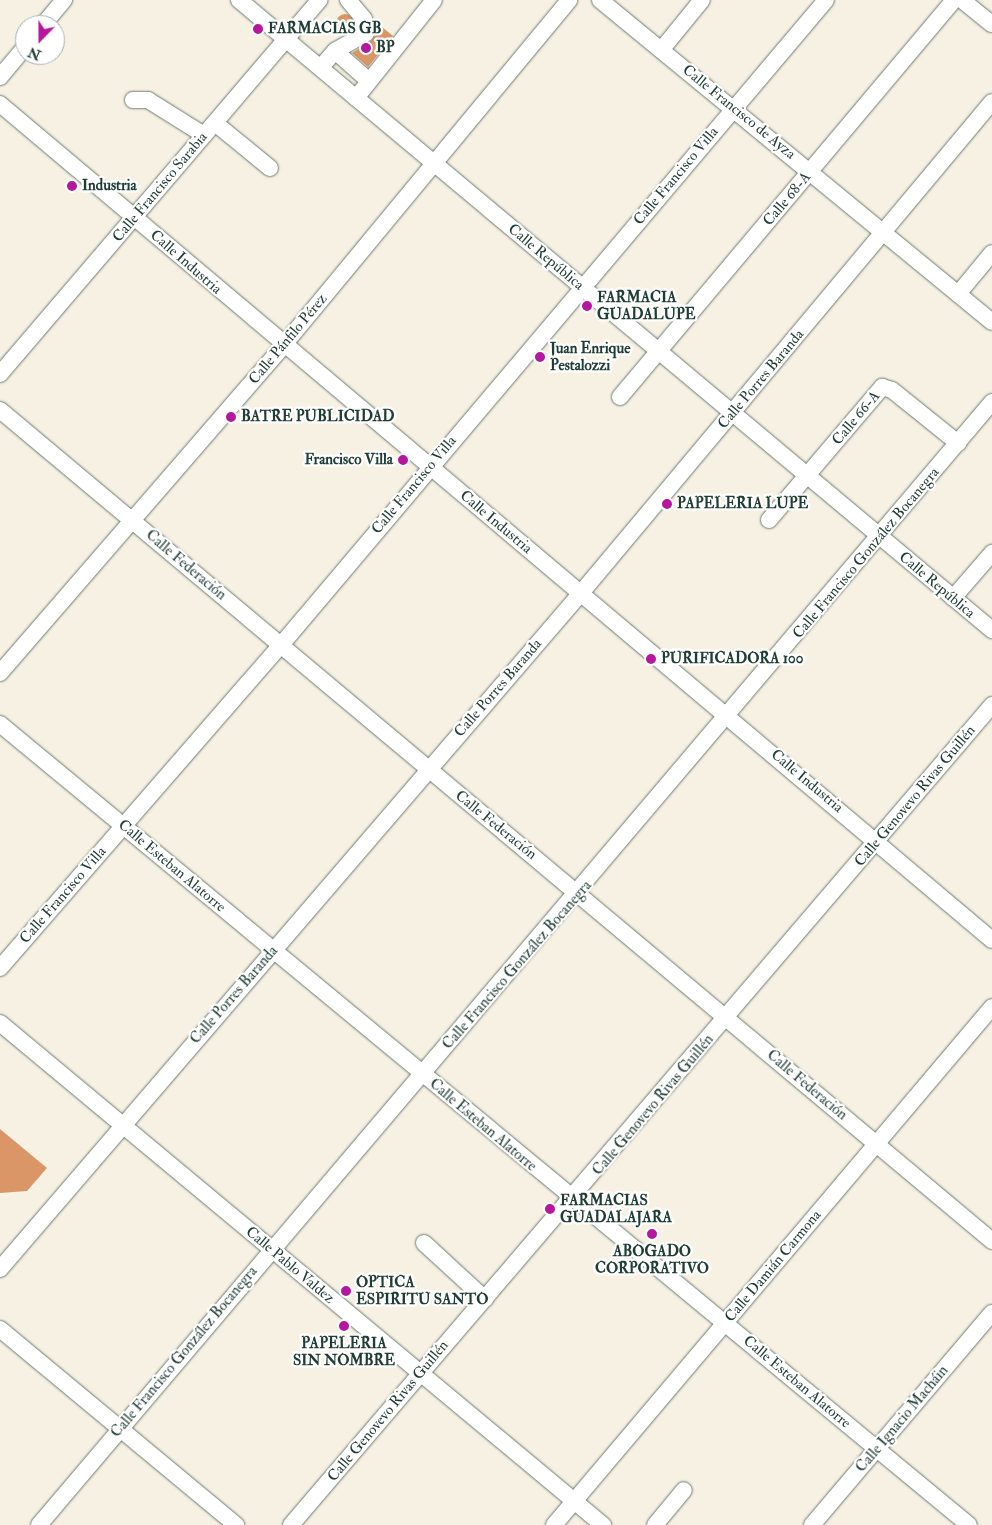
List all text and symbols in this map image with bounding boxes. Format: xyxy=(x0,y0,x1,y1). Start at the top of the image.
north arrow xyxy=(15,15,65,65)
place label: FARMACIAS GB xyxy=(268,20,382,38)
marker: FARMACIAS GB xyxy=(252,23,264,35)
place label: BP xyxy=(376,39,395,57)
marker: BP xyxy=(360,42,372,54)
text: N xyxy=(26,43,44,64)
street label: Calle Francisco de Ayza xyxy=(679,61,799,163)
street label: Calle Francisco Villa xyxy=(630,123,722,229)
street label: Calle Francisco Sarabia xyxy=(109,128,211,246)
street label: Calle 68-A xyxy=(759,168,815,230)
place label: Industria xyxy=(82,177,137,195)
marker: Industria xyxy=(66,180,78,192)
street label: Calle República xyxy=(504,220,588,294)
street label: Calle Industria xyxy=(147,226,225,298)
place label: FARMACIA GUADALUPE xyxy=(597,288,696,323)
street label: Calle Pánfilo Pérez xyxy=(245,290,331,388)
marker: FARMACIA GUADALUPE xyxy=(581,300,593,312)
street label: Calle Porres Baranda xyxy=(714,326,808,432)
place label: Juan Enrique Pestalozzi xyxy=(550,339,630,374)
marker: Juan Enrique Pestalozzi xyxy=(534,351,546,363)
street label: Calle 66-A xyxy=(828,387,884,449)
place label: BATRE PUBLICIDAD xyxy=(241,408,394,426)
marker: BATRE PUBLICIDAD xyxy=(225,411,237,423)
street label: Calle Francisco Villa xyxy=(368,432,460,538)
place label: Francisco Villa xyxy=(305,451,393,469)
marker: Francisco Villa xyxy=(397,454,409,466)
street label: Calle Francisco González Bocanegra xyxy=(789,464,943,642)
street label: Calle Industria xyxy=(456,487,536,557)
place label: PAPELERIA LUPE xyxy=(677,495,808,513)
marker: PAPELERIA LUPE xyxy=(661,498,673,510)
street label: Calle Federación xyxy=(142,526,230,604)
street label: Calle República xyxy=(895,548,979,622)
street label: Calle Porres Baranda xyxy=(450,635,546,741)
place label: PURIFICADORA 100 xyxy=(661,650,803,668)
marker: PURIFICADORA 100 xyxy=(645,653,657,665)
street label: Calle Genovevo Rivas Guillén xyxy=(851,722,979,870)
street label: Calle Industria xyxy=(767,746,847,816)
street label: Calle Federación xyxy=(452,787,540,863)
street label: Calle Esteban Alatorre xyxy=(115,816,229,916)
street label: Calle Francisco Villa xyxy=(16,843,110,947)
street label: Calle Francisco González Bocanegra xyxy=(439,877,595,1053)
street label: Calle Porres Baranda xyxy=(186,942,282,1048)
street label: Calle Genovevo Rivas Guillén xyxy=(589,1031,717,1179)
street label: Calle Federación xyxy=(763,1046,851,1124)
street label: Calle Esteban Alatorre xyxy=(426,1075,540,1175)
place label: FARMACIAS GUADALAJARA xyxy=(560,1191,672,1226)
marker: FARMACIAS GUADALAJARA xyxy=(544,1203,556,1215)
street label: Calle Damián Carmona xyxy=(721,1206,825,1326)
street label: Calle Pablo Valdez xyxy=(242,1223,338,1307)
marker: ABOGADO CORPORATIVO xyxy=(646,1228,658,1240)
place label: ABOGADO CORPORATIVO xyxy=(595,1242,709,1277)
street label: Calle Francisco González Bocanegra xyxy=(107,1263,261,1441)
place label: OPTICA ESPIRITU SANTO xyxy=(356,1273,488,1308)
marker: OPTICA ESPIRITU SANTO xyxy=(340,1285,352,1297)
marker: PAPELERIA SIN NOMBRE xyxy=(338,1320,350,1332)
street label: Calle Esteban Alatorre xyxy=(740,1332,854,1432)
place label: PAPELERIA SIN NOMBRE xyxy=(293,1334,395,1369)
street label: Calle Genovevo Rivas Guillén xyxy=(324,1337,452,1485)
street label: Calle Ignacio Macháin xyxy=(852,1362,952,1476)

